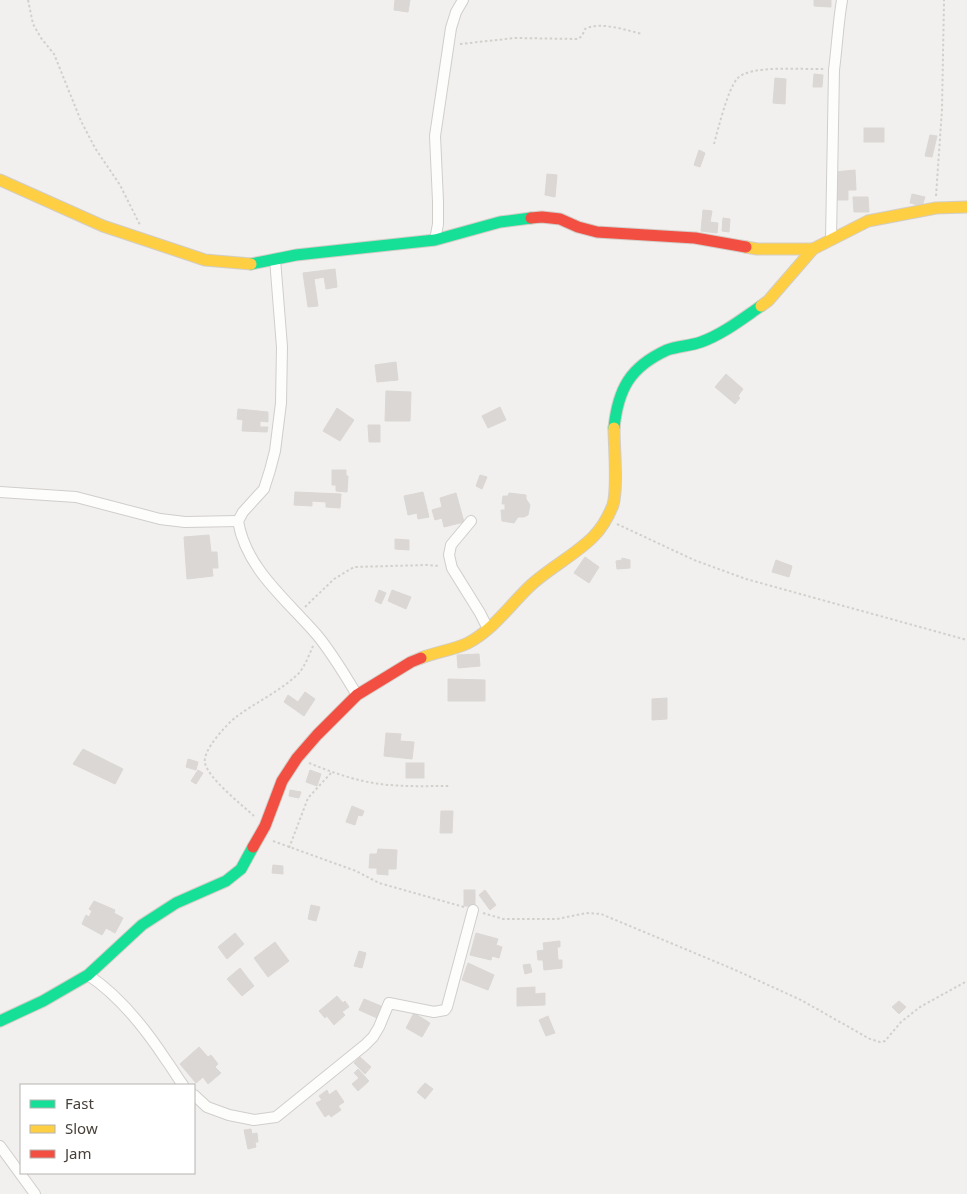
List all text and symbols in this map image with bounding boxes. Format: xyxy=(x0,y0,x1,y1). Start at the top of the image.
legend xyxy=(20,1084,195,1174)
text: Fast xyxy=(65,1093,94,1113)
text: Slow xyxy=(65,1118,98,1138)
text: Jam xyxy=(63,1143,92,1163)

